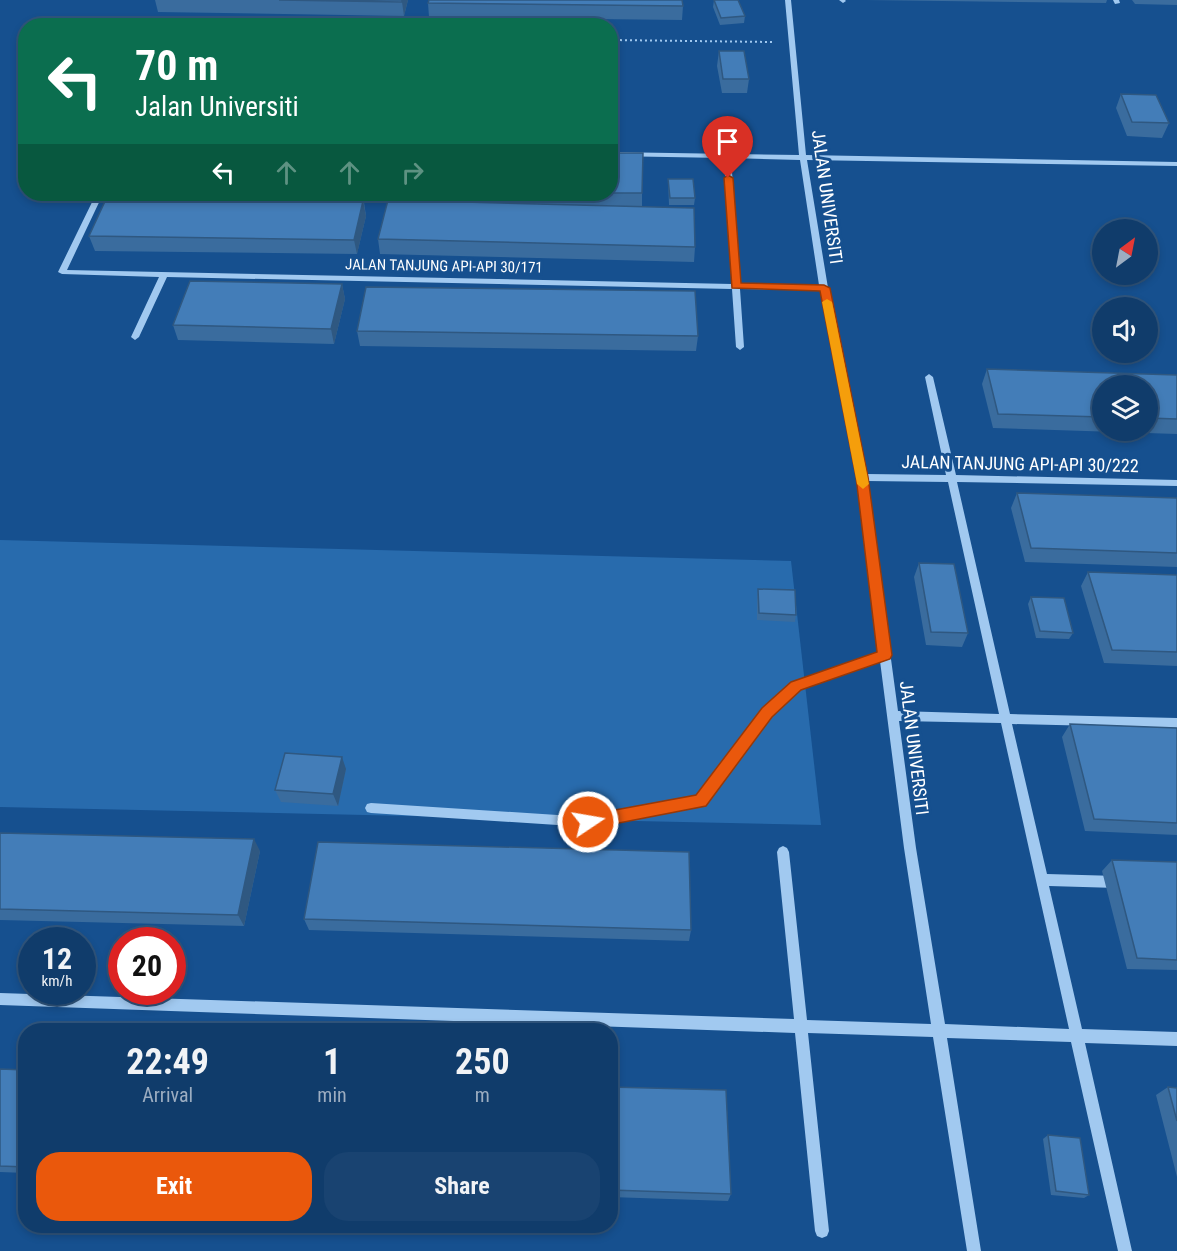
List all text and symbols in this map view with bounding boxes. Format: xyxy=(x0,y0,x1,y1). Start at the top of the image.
text: 70 m xyxy=(135,41,218,90)
icon: left xyxy=(36,42,114,120)
text: Jalan Universiti xyxy=(135,91,299,123)
pin xyxy=(702,116,753,178)
icon: arrive xyxy=(711,125,744,158)
street label: JALAN UNIVERSITI xyxy=(808,129,847,265)
icon: left xyxy=(207,156,240,189)
icon: ahead xyxy=(270,156,303,189)
icon: ahead xyxy=(333,156,366,189)
icon: right xyxy=(396,156,429,189)
north arrow xyxy=(1092,219,1158,285)
map controls xyxy=(1092,219,1158,441)
street label: JALAN TANJUNG API-API 30/171 xyxy=(345,255,543,277)
button: sound xyxy=(1092,297,1158,363)
button: layers xyxy=(1092,375,1158,441)
street label: JALAN TANJUNG API-API 30/222 xyxy=(901,451,1139,476)
street label: JALAN UNIVERSITI xyxy=(896,680,933,816)
position arrow xyxy=(556,790,620,854)
speed limit sign: 20 xyxy=(108,927,186,1005)
text: 12 xyxy=(42,941,72,976)
text: km/h xyxy=(42,972,72,990)
text: 22:49 xyxy=(126,1041,209,1083)
text: 1 xyxy=(323,1041,341,1083)
text: 250 xyxy=(455,1041,510,1083)
text: Arrival xyxy=(142,1083,193,1107)
text: min xyxy=(317,1083,347,1107)
text: m xyxy=(475,1083,490,1107)
button: Exit xyxy=(36,1152,312,1221)
button: Share xyxy=(324,1152,600,1221)

